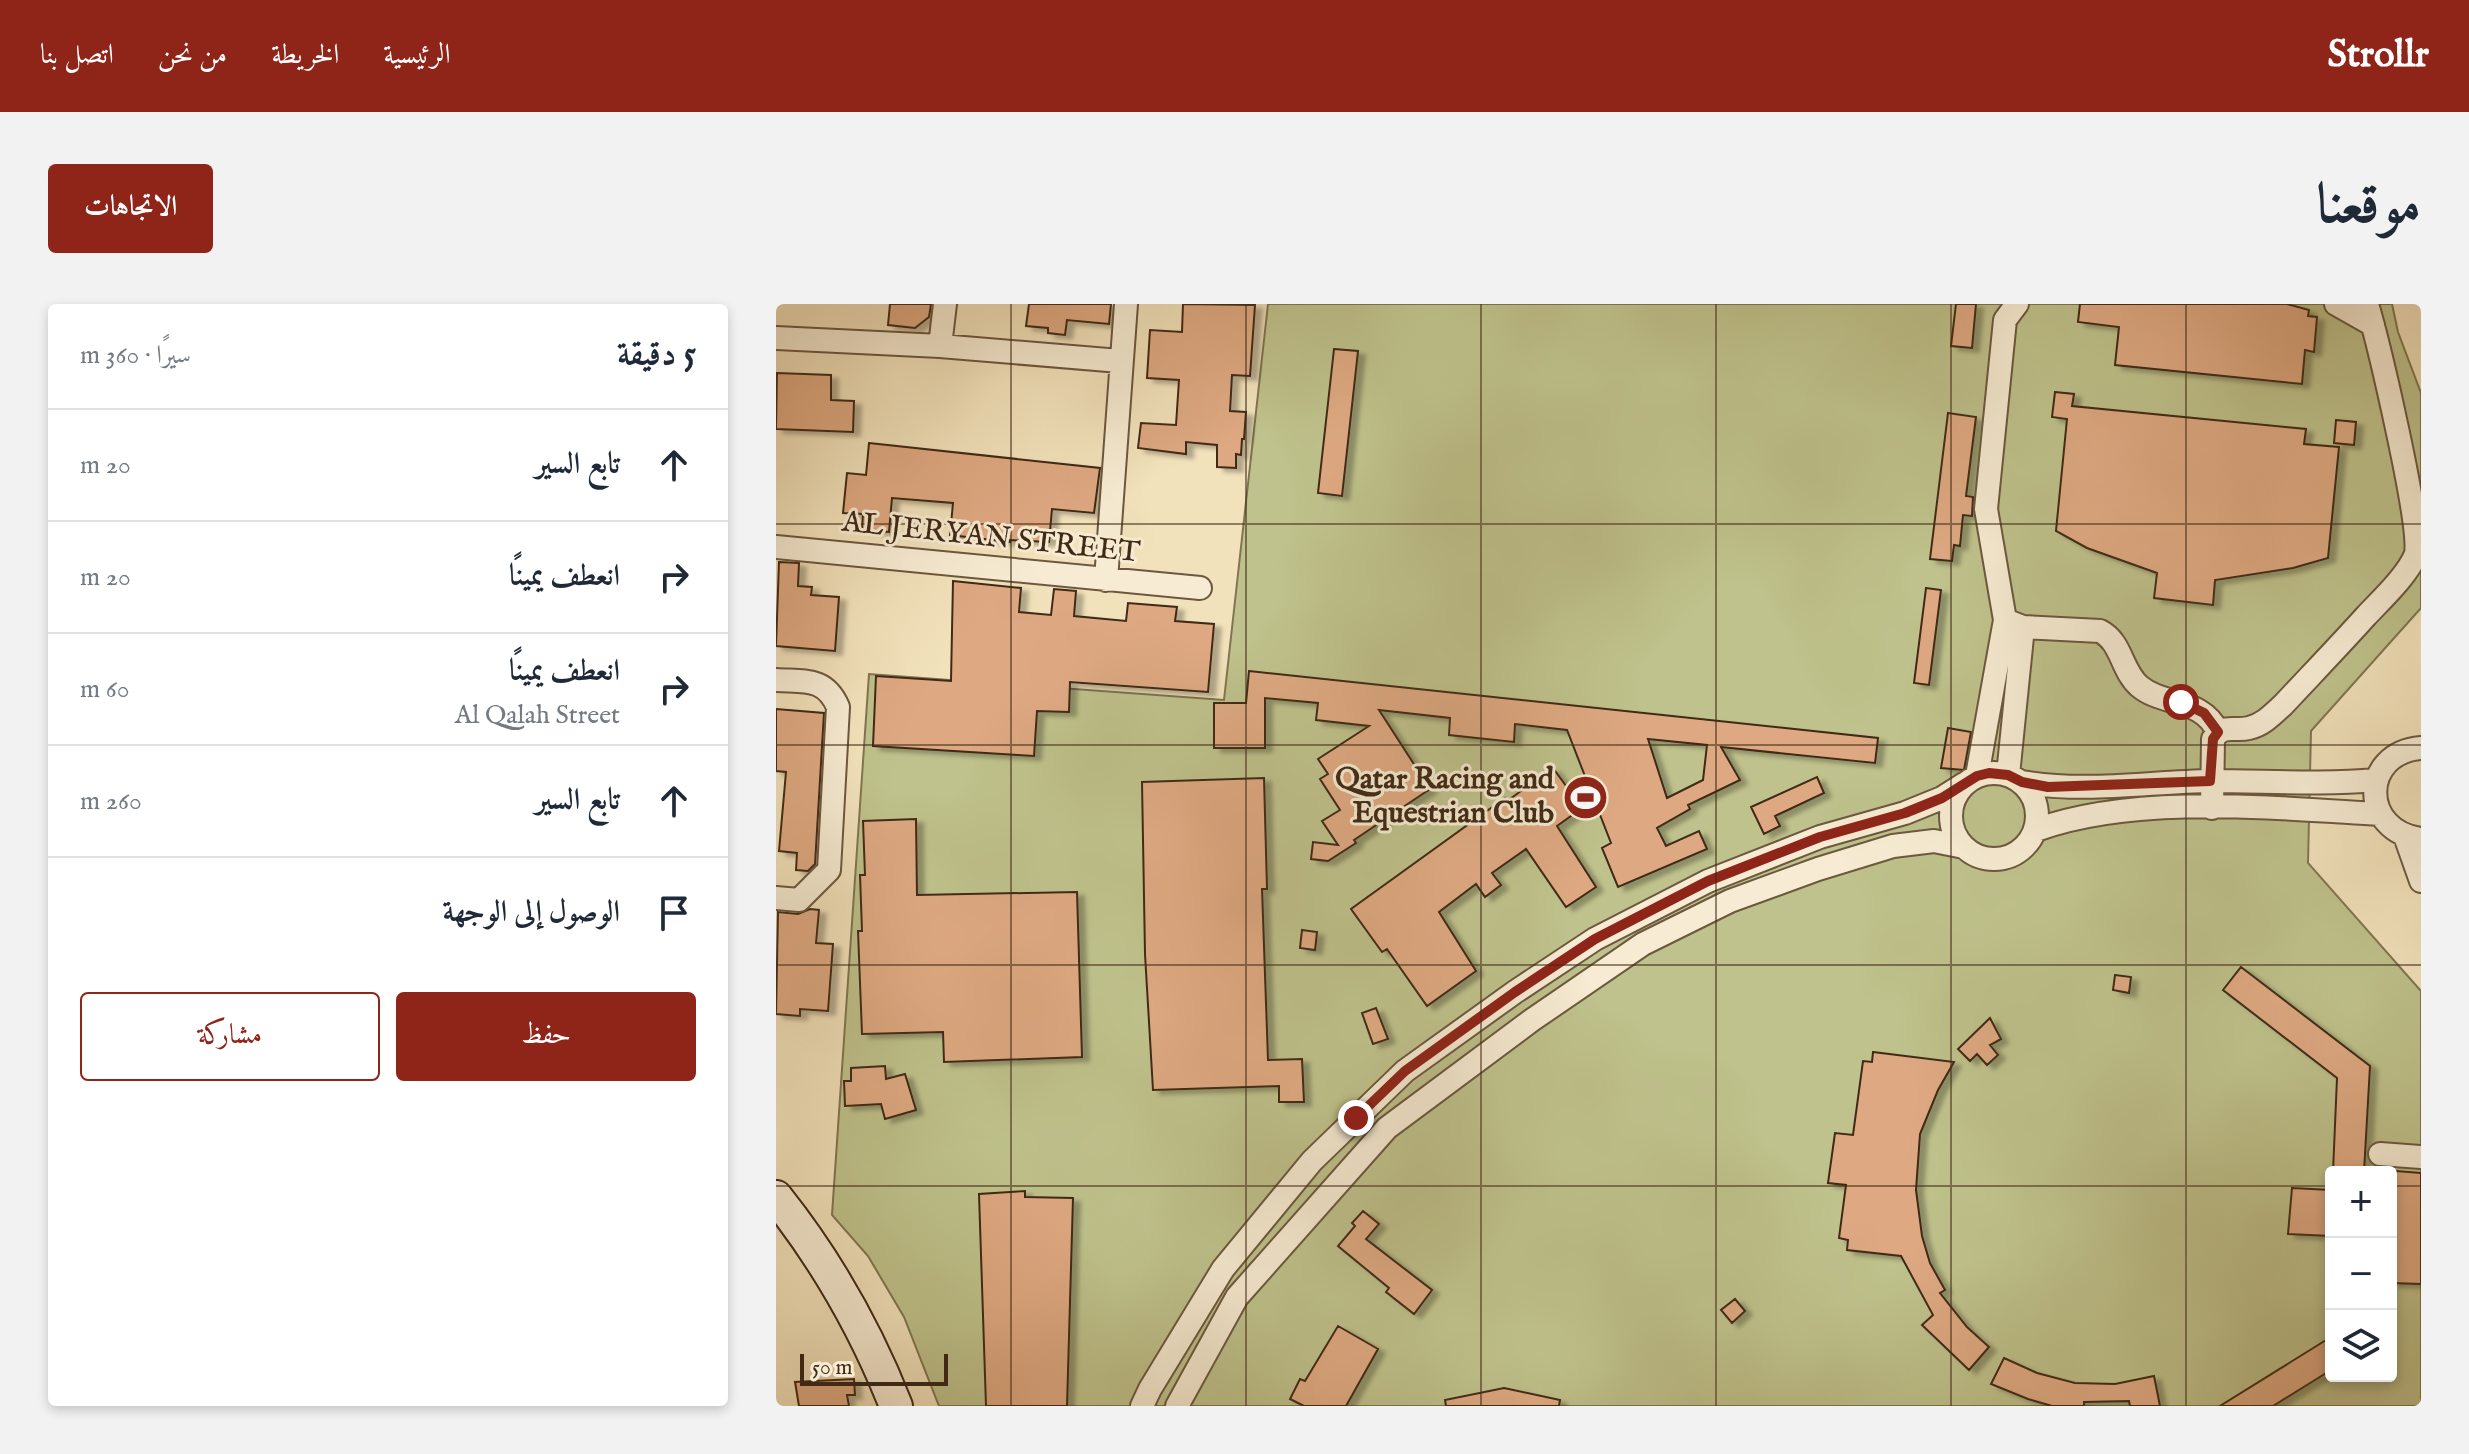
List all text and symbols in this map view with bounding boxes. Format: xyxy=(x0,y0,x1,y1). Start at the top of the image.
text: Strollr xyxy=(2327,32,2429,80)
text: اتصل بنا xyxy=(40,38,114,73)
text: من نحن xyxy=(158,38,227,73)
text: الخريطة xyxy=(271,38,339,73)
text: الرئيسية xyxy=(383,38,451,73)
button: الاتجاهات xyxy=(48,164,213,253)
text: موقعنا xyxy=(2316,171,2421,242)
text: 5 دقيقة xyxy=(617,333,696,376)
text: سيرًا · 360 m xyxy=(80,339,191,372)
icon: ahead xyxy=(652,443,696,487)
text: تابع السير xyxy=(535,446,620,484)
text: 20 m xyxy=(80,449,131,482)
street label: AL JERYAN STREET xyxy=(839,503,1142,573)
icon: right xyxy=(652,555,696,599)
text: انعطف يمينًا xyxy=(509,558,620,596)
text: 20 m xyxy=(80,561,131,594)
text: انعطف يمينًا xyxy=(509,653,620,691)
icon: right xyxy=(652,667,696,711)
text: 60 m xyxy=(80,673,130,706)
route start xyxy=(2163,684,2199,720)
text: Al Qalah Street xyxy=(455,699,620,732)
place label: Qatar Racing and Equestrian Club xyxy=(1335,761,1555,833)
sports icon: Qatar Racing and Equestrian Club xyxy=(1561,773,1609,821)
icon: ahead xyxy=(652,779,696,823)
text: تابع السير xyxy=(535,782,620,820)
text: 260 m xyxy=(80,785,142,818)
icon: arrive xyxy=(652,891,696,935)
text: الوصول إلى الوجهة xyxy=(443,894,620,932)
button: مشاركة xyxy=(80,992,380,1081)
button: حفظ xyxy=(396,992,696,1081)
route end xyxy=(1338,1100,1374,1136)
map controls xyxy=(2325,1166,2397,1382)
button: + xyxy=(2325,1166,2397,1238)
button: − xyxy=(2325,1238,2397,1310)
button: layers xyxy=(2325,1310,2397,1382)
scale bar xyxy=(800,1350,948,1386)
text: 50 m xyxy=(812,1354,853,1382)

